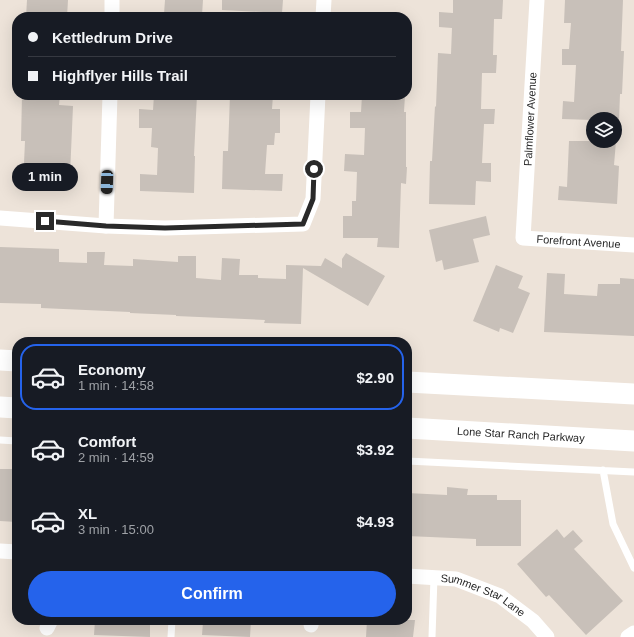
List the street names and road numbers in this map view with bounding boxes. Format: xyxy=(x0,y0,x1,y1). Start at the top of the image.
street label: Palmflower Avenue xyxy=(522,72,538,166)
street label: Forefront Avenue xyxy=(536,233,621,250)
street label: Lone Star Ranch Parkway xyxy=(457,425,586,444)
street label: Summer Star Lane xyxy=(440,572,528,619)

